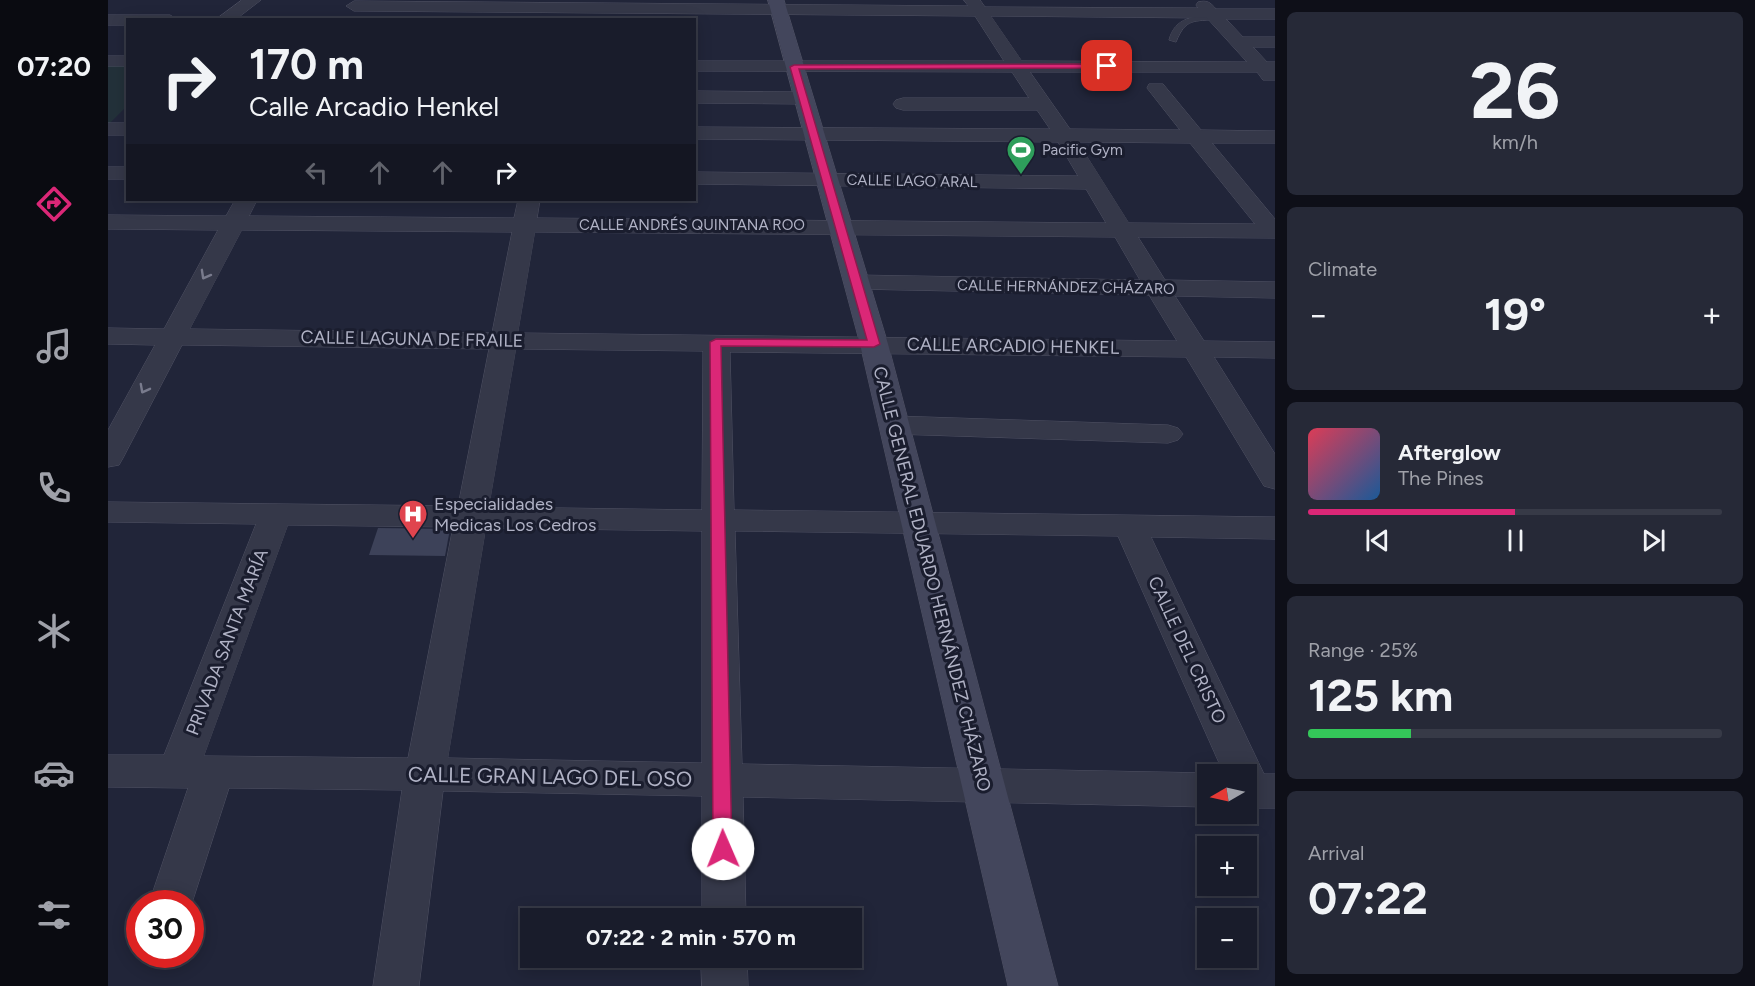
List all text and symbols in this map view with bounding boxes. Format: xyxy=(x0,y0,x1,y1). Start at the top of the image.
text: 170 m xyxy=(249,39,364,90)
pin xyxy=(1081,40,1132,91)
icon: right xyxy=(150,42,228,120)
text: 26 xyxy=(1470,44,1560,138)
icon: arrive xyxy=(1090,49,1123,82)
text: 07:20 xyxy=(17,50,91,83)
text: Calle Arcadio Henkel xyxy=(249,90,499,123)
text: km/h xyxy=(1492,130,1538,154)
sports icon: Pacific Gym xyxy=(1005,134,1037,176)
place label: Pacific Gym xyxy=(1042,141,1123,159)
icon: left xyxy=(300,156,333,189)
icon: ahead xyxy=(363,156,396,189)
icon: ahead xyxy=(426,156,459,189)
icon: right xyxy=(489,156,522,189)
street label: CALLE LAGO ARAL xyxy=(846,171,978,191)
icon: directions xyxy=(33,183,75,225)
street label: CALLE ANDRÉS QUINTANA ROO xyxy=(579,216,805,234)
text: Climate xyxy=(1308,257,1377,281)
one-way arrow xyxy=(201,269,212,279)
street label: CALLE HERNÁNDEZ CHÁZARO xyxy=(957,276,1175,298)
text: 19° xyxy=(1484,287,1546,341)
text: − xyxy=(1308,295,1329,334)
text: + xyxy=(1701,295,1722,334)
icon: music xyxy=(33,325,75,367)
street label: CALLE LAGUNA DE FRAILE xyxy=(300,326,524,352)
street label: CALLE ARCADIO HENKEL xyxy=(907,333,1120,359)
street label: CALLE GENERAL EDUARDO HERNÁNDEZ CHÁZARO xyxy=(868,364,996,794)
one-way arrow xyxy=(140,383,151,393)
text: Afterglow xyxy=(1398,439,1501,466)
text: The Pines xyxy=(1398,466,1484,490)
icon: phone xyxy=(33,467,75,509)
place label: Especialidades Medicas Los Cedros xyxy=(434,493,596,536)
hospital icon: Especialidades Medicas Los Cedros xyxy=(397,498,429,540)
icon: previous xyxy=(1361,524,1394,557)
icon: pause xyxy=(1499,524,1532,557)
icon: next xyxy=(1637,524,1670,557)
street label: PRIVADA SANTA MARÍA xyxy=(181,546,273,738)
street label: CALLE DEL CRISTO xyxy=(1143,573,1231,727)
icon: climate xyxy=(33,610,75,652)
text: Range · 25% xyxy=(1308,638,1418,662)
text: 125 km xyxy=(1308,668,1453,722)
icon: car xyxy=(33,752,75,794)
street label: CALLE GRAN LAGO DEL OSO xyxy=(408,762,692,791)
north arrow xyxy=(1197,764,1257,824)
map controls xyxy=(1197,764,1257,968)
position arrow xyxy=(691,817,755,881)
button: + xyxy=(1197,836,1257,896)
text: Arrival xyxy=(1308,841,1364,865)
text: 07:22 xyxy=(1308,871,1428,925)
speed limit sign: 30 xyxy=(126,890,204,968)
icon: filters xyxy=(33,894,75,936)
button: − xyxy=(1197,908,1257,968)
text: 07:22 · 2 min · 570 m xyxy=(586,924,796,951)

